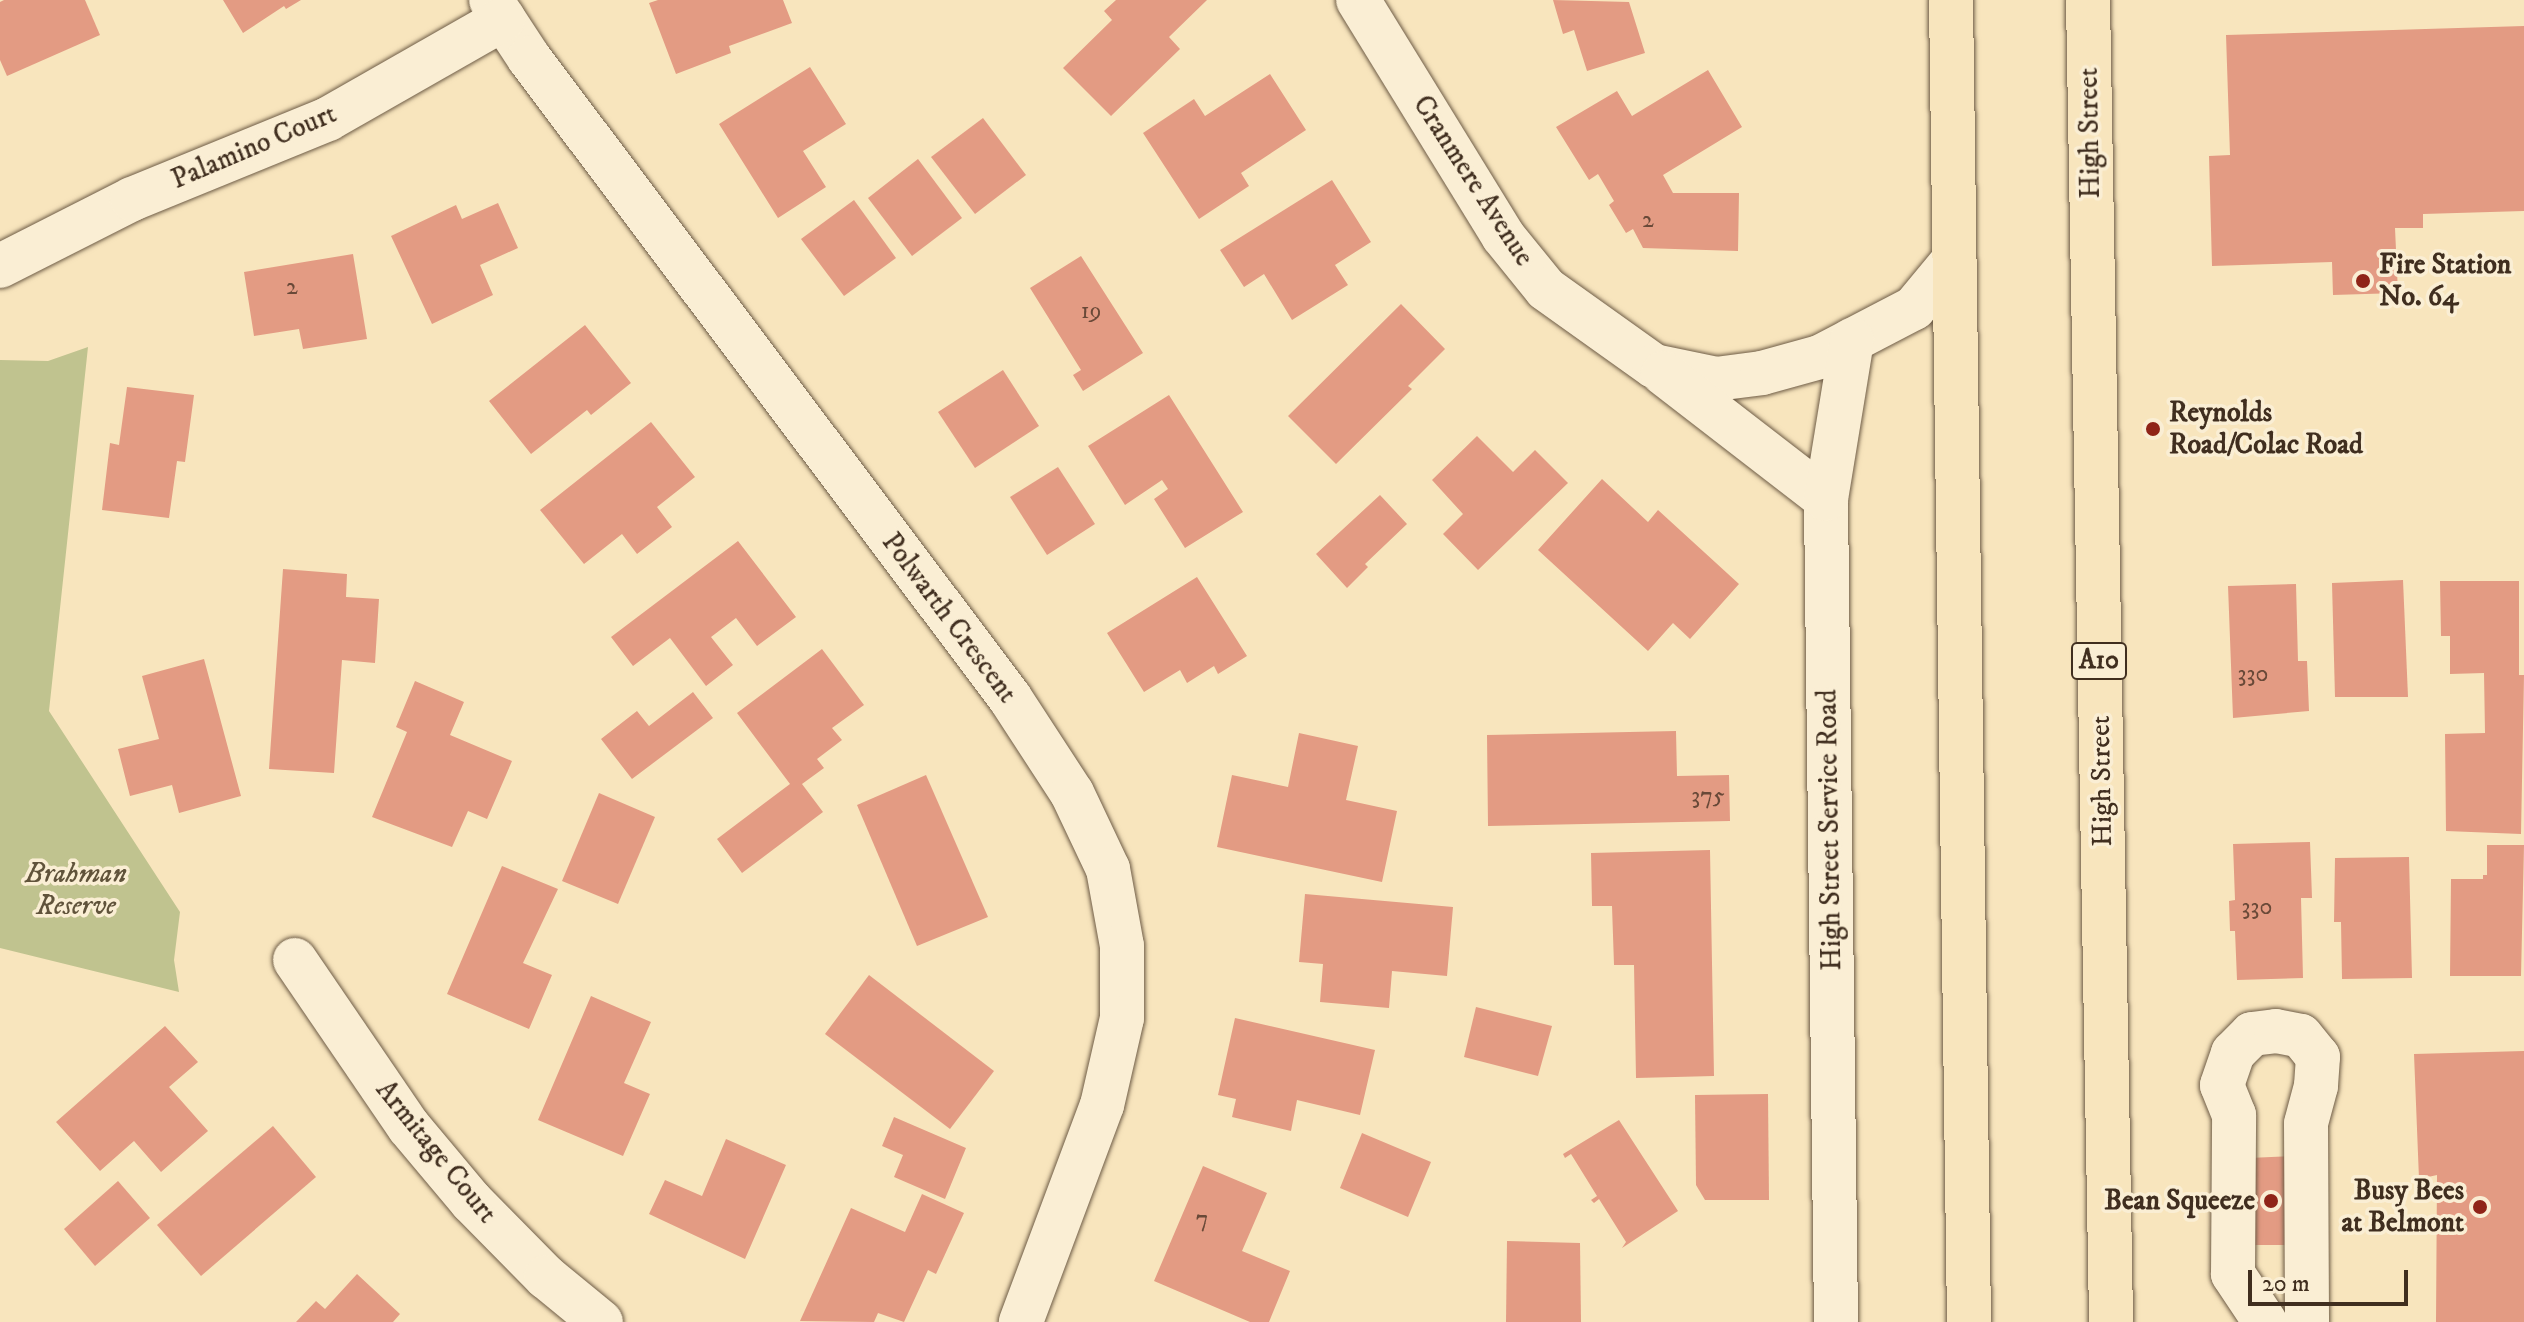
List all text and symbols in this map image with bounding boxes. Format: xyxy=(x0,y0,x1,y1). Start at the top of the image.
street label: High Street xyxy=(2072,67,2108,199)
street label: Cranmere Avenue xyxy=(1405,89,1541,273)
street label: Palamino Court xyxy=(166,97,342,197)
house number: 2 xyxy=(1642,207,1654,235)
place label: Fire Station No. 64 xyxy=(2379,248,2511,314)
marker: Fire Station No. 64 xyxy=(2354,272,2372,290)
house number: 2 xyxy=(286,274,298,302)
house number: 19 xyxy=(1081,298,1101,326)
place label: Reynolds Road/Colac Road xyxy=(2169,396,2363,462)
marker: Reynolds Road/Colac Road xyxy=(2144,420,2162,438)
street label: Polwarth Crescent xyxy=(874,526,1024,710)
road number: A10 xyxy=(2069,639,2129,683)
house number: 330 xyxy=(2238,661,2268,689)
street label: High Street Service Road xyxy=(1811,689,1849,971)
street label: High Street xyxy=(2084,715,2120,847)
house number: 375 xyxy=(1691,783,1725,811)
park label: Brahman Reserve xyxy=(25,857,127,923)
house number: 330 xyxy=(2242,894,2272,922)
street label: Armitage Court xyxy=(368,1074,504,1230)
place label: Busy Bees at Belmont xyxy=(2341,1174,2464,1240)
place label: Bean Squeeze xyxy=(2104,1184,2255,1218)
marker: Bean Squeeze xyxy=(2262,1192,2280,1210)
marker: Busy Bees at Belmont xyxy=(2471,1198,2489,1216)
house number: 7 xyxy=(1196,1206,1208,1234)
scale bar xyxy=(2252,1254,2412,1304)
text: 20 m xyxy=(2262,1269,2310,1299)

